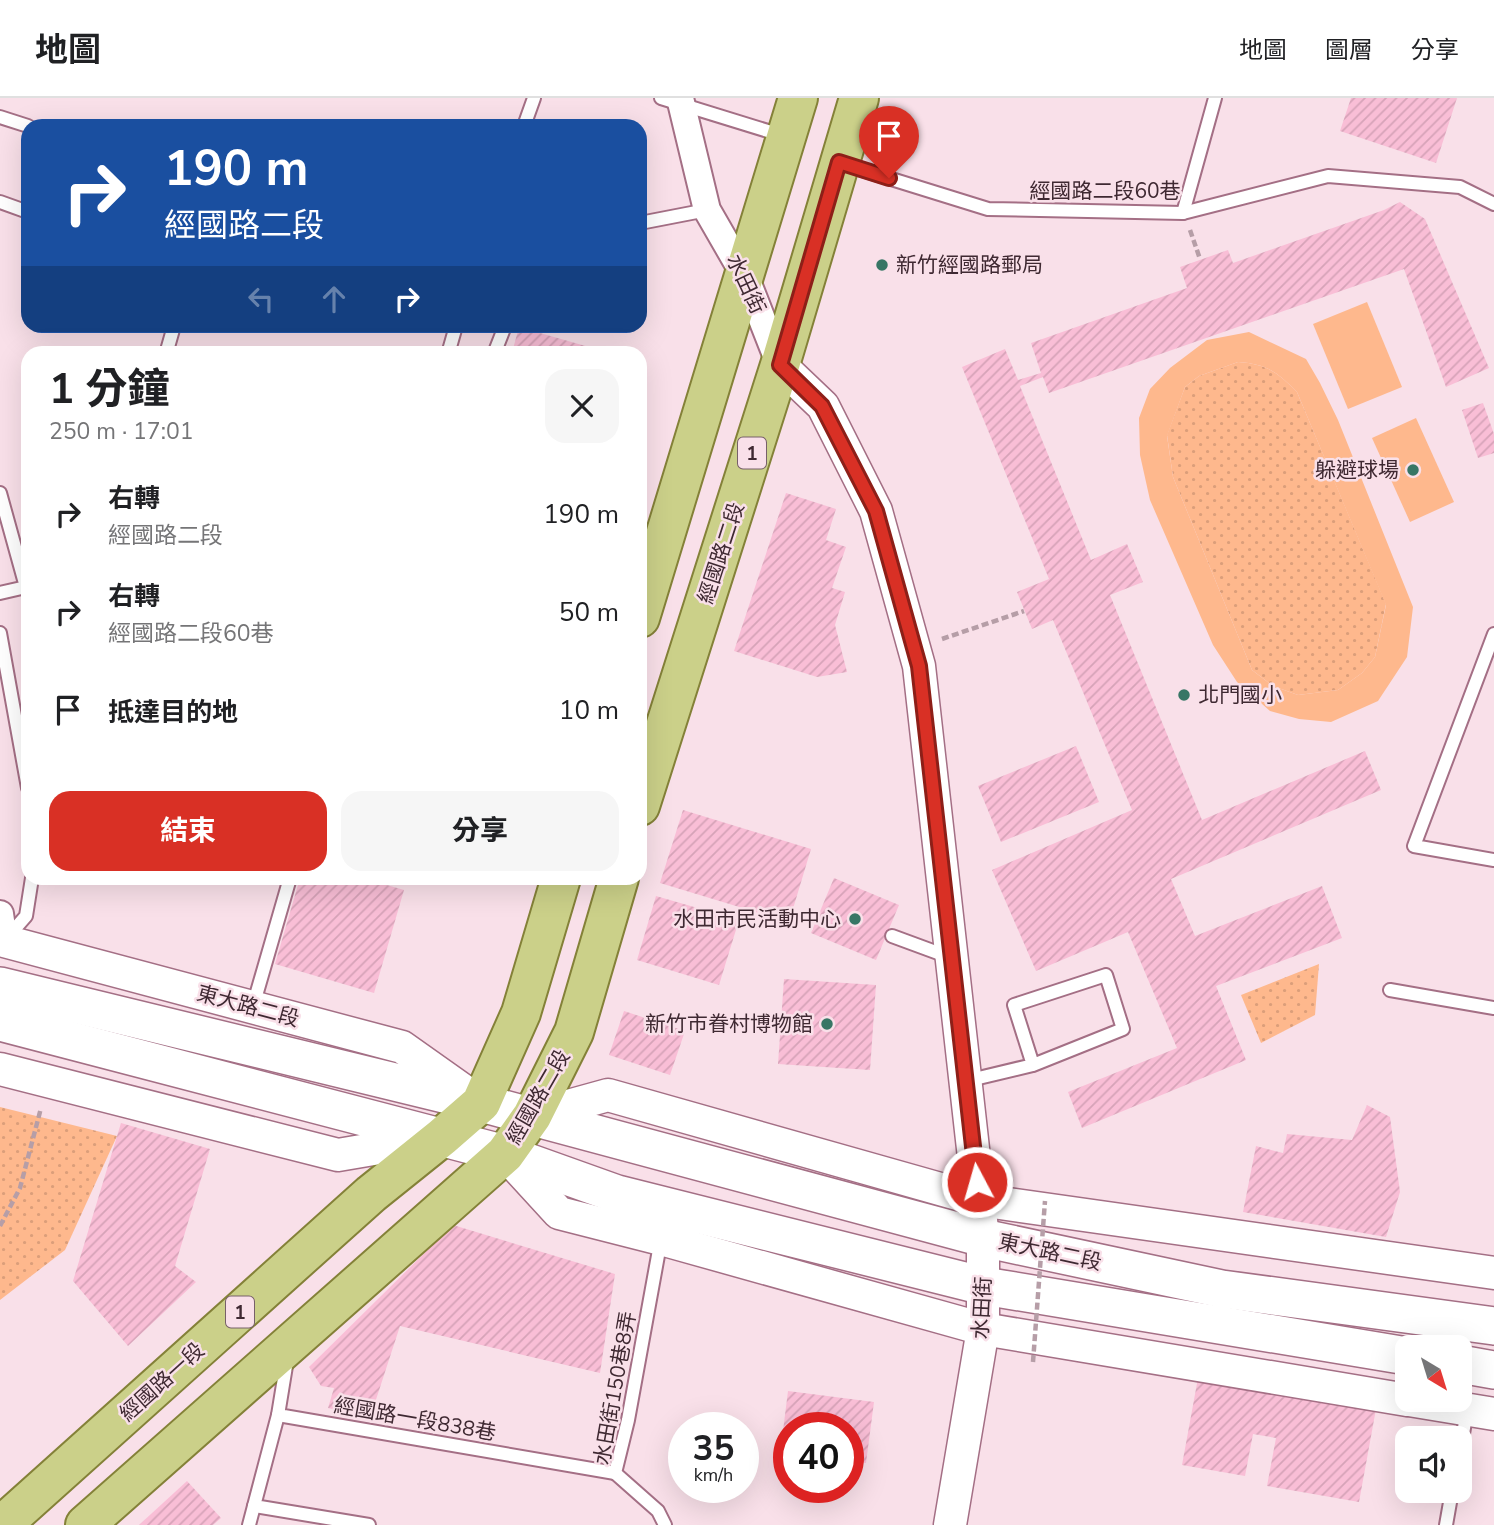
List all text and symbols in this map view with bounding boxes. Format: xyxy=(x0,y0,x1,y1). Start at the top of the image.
text: 地圖 xyxy=(35,28,101,73)
text: 地圖 xyxy=(1239,34,1287,66)
text: 圖層 xyxy=(1325,34,1373,66)
text: 分享 xyxy=(1411,34,1459,66)
pin xyxy=(859,106,919,178)
icon: arrive xyxy=(870,117,908,155)
text: 190 m xyxy=(164,135,308,202)
icon: right xyxy=(49,147,140,238)
street label: 經國路二段60巷 xyxy=(1029,177,1181,205)
text: 經國路二段 xyxy=(164,204,324,247)
street label: 水田街 xyxy=(720,250,772,318)
place label: 新竹經國路郵局 xyxy=(896,251,1043,279)
marker: 新竹經國路郵局 xyxy=(874,257,890,273)
icon: left xyxy=(242,280,280,318)
icon: ahead xyxy=(315,280,353,318)
icon: right xyxy=(388,280,426,318)
text: 1 分鐘 xyxy=(49,361,170,418)
button: close xyxy=(545,369,619,443)
text: 250 m · 17:01 xyxy=(49,416,194,447)
road number: 1 xyxy=(738,438,766,468)
place label: 躲避球場 xyxy=(1315,456,1399,484)
marker: 躲避球場 xyxy=(1405,462,1421,478)
text: 右轉 xyxy=(108,481,160,516)
icon: right xyxy=(49,495,87,533)
text: 190 m xyxy=(543,497,619,532)
street label: 經國路二段 xyxy=(691,499,751,607)
text: 經國路二段 xyxy=(108,520,223,551)
text: 右轉 xyxy=(108,579,160,614)
icon: right xyxy=(49,593,87,631)
text: 50 m xyxy=(559,595,619,630)
text: 經國路二段60巷 xyxy=(108,618,274,649)
place label: 北門國小 xyxy=(1198,681,1282,709)
marker: 北門國小 xyxy=(1176,687,1192,703)
icon: arrive xyxy=(49,691,87,729)
text: 10 m xyxy=(559,693,619,728)
text: 抵達目的地 xyxy=(108,695,238,730)
button: 結束 xyxy=(49,791,327,871)
button: 分享 xyxy=(341,791,619,871)
place label: 水田市民活動中心 xyxy=(673,905,841,933)
marker: 水田市民活動中心 xyxy=(847,911,863,927)
street label: 東大路二段 xyxy=(194,979,302,1033)
place label: 新竹市眷村博物館 xyxy=(645,1010,813,1038)
marker: 新竹市眷村博物館 xyxy=(819,1016,835,1032)
street label: 經國路二段 xyxy=(500,1045,576,1149)
position arrow xyxy=(940,1145,1014,1219)
street label: 東大路二段 xyxy=(996,1227,1104,1277)
street label: 水田街 xyxy=(966,1276,998,1340)
road number: 1 xyxy=(226,1296,254,1328)
street label: 水田街150巷8弄 xyxy=(588,1309,642,1467)
north arrow xyxy=(1395,1335,1472,1412)
map controls xyxy=(1395,1335,1472,1503)
street label: 經國路一段 xyxy=(114,1336,210,1428)
street label: 經國路一段838巷 xyxy=(332,1391,498,1447)
speed limit sign: 40 xyxy=(773,1412,864,1503)
text: 35 xyxy=(692,1425,735,1472)
button: sound xyxy=(1395,1426,1472,1503)
text: km/h xyxy=(694,1463,733,1487)

